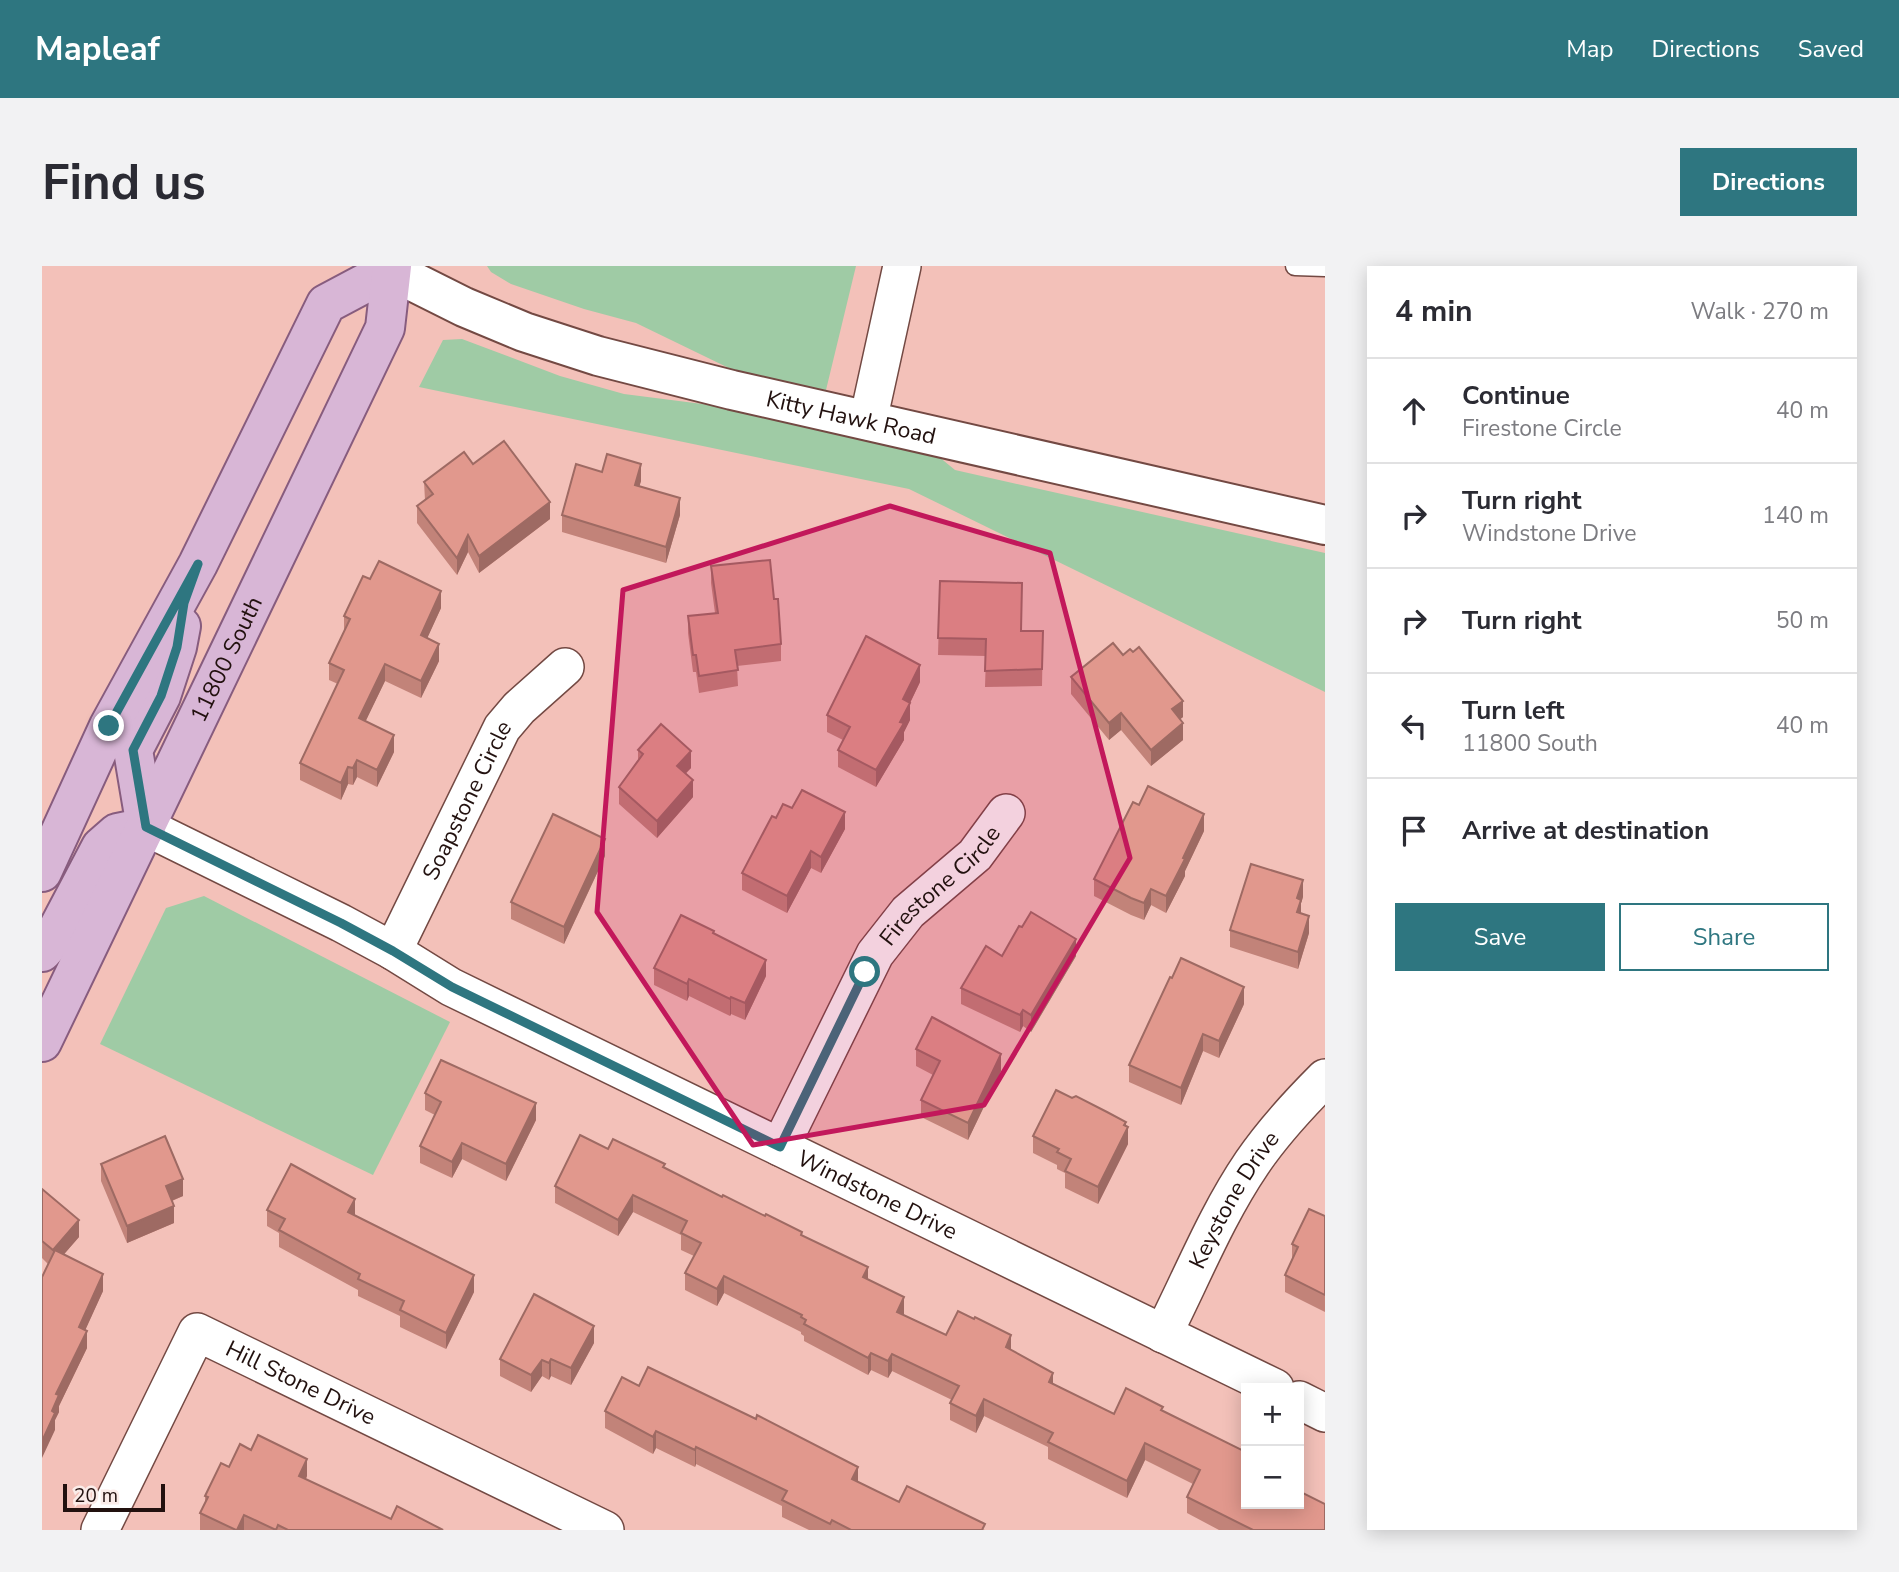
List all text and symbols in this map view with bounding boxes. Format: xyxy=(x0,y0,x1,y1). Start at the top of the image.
text: Mapleaf xyxy=(35,27,160,72)
text: Map xyxy=(1566,33,1613,65)
text: Directions xyxy=(1651,33,1760,65)
text: Saved xyxy=(1798,33,1864,65)
button: Directions xyxy=(1680,148,1857,216)
text: Find us xyxy=(42,149,206,216)
text: 4 min xyxy=(1395,291,1473,332)
text: Walk · 270 m xyxy=(1690,296,1829,327)
text: Continue xyxy=(1462,378,1570,413)
street label: Kitty Hawk Road xyxy=(763,383,939,451)
icon: ahead xyxy=(1395,392,1433,430)
text: 40 m xyxy=(1776,395,1829,426)
text: Firestone Circle xyxy=(1462,413,1622,444)
text: Turn right xyxy=(1462,483,1581,518)
icon: right xyxy=(1395,497,1433,535)
text: 140 m xyxy=(1762,500,1829,531)
text: Windstone Drive xyxy=(1462,518,1637,549)
street label: 11800 South xyxy=(183,591,269,727)
icon: right xyxy=(1395,602,1433,640)
text: Turn right xyxy=(1462,603,1581,638)
text: 50 m xyxy=(1776,605,1829,636)
text: Turn left xyxy=(1462,693,1565,728)
icon: left xyxy=(1395,707,1433,745)
route end xyxy=(93,710,124,741)
text: 40 m xyxy=(1776,710,1829,741)
street label: Soapstone Circle xyxy=(415,713,518,885)
text: 11800 South xyxy=(1462,728,1598,759)
icon: arrive xyxy=(1395,812,1433,850)
text: Arrive at destination xyxy=(1462,813,1709,848)
street label: Firestone Circle xyxy=(872,819,1007,952)
button: Save xyxy=(1395,903,1605,971)
button: Share xyxy=(1619,903,1829,971)
route start xyxy=(849,956,880,987)
street label: Keystone Drive xyxy=(1181,1124,1286,1274)
street label: Windstone Drive xyxy=(792,1142,963,1247)
street label: Hill Stone Drive xyxy=(221,1333,381,1432)
map controls xyxy=(1241,1383,1304,1509)
button: + xyxy=(1241,1383,1304,1446)
button: − xyxy=(1241,1446,1304,1509)
scale bar xyxy=(63,1481,164,1513)
text: 20 m xyxy=(74,1483,118,1509)

